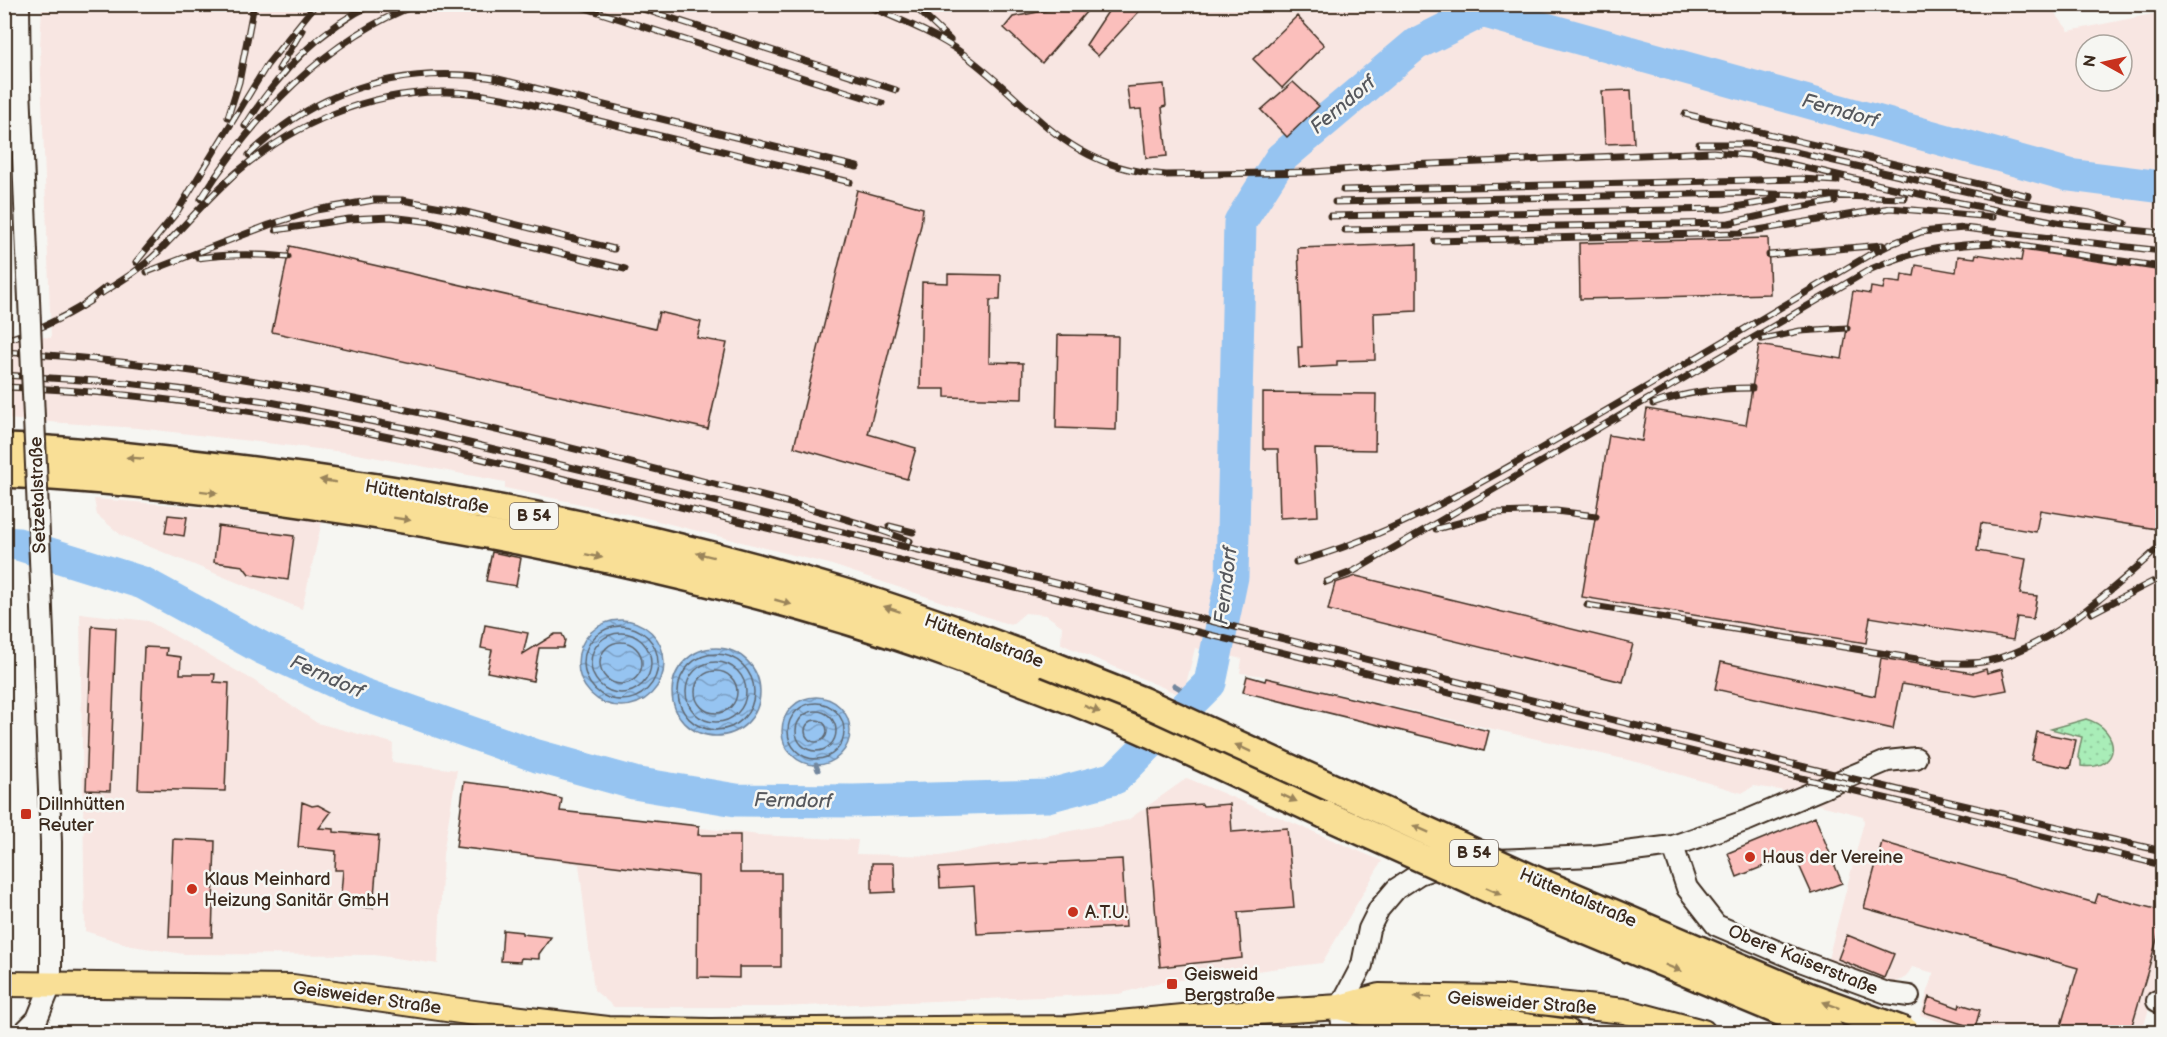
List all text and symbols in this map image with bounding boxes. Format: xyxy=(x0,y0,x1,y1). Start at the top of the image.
north arrow xyxy=(2074,33,2134,93)
text: N xyxy=(2080,54,2101,68)
water label: Ferndorf xyxy=(1305,70,1382,139)
water label: Ferndorf xyxy=(1799,89,1883,134)
street label: Setzetalstraße xyxy=(25,436,51,554)
one-way arrow xyxy=(125,454,144,463)
one-way arrow xyxy=(319,476,338,485)
street label: Hüttentalstraße xyxy=(363,476,491,518)
one-way arrow xyxy=(200,487,219,497)
road number: B 54 xyxy=(510,503,558,529)
one-way arrow xyxy=(393,515,412,524)
water label: Ferndorf xyxy=(1209,544,1243,626)
one-way arrow xyxy=(696,550,714,559)
one-way arrow xyxy=(584,552,603,561)
one-way arrow xyxy=(774,598,792,607)
one-way arrow xyxy=(883,603,901,613)
street label: Hüttentalstraße xyxy=(922,610,1047,672)
water label: Ferndorf xyxy=(286,650,369,705)
one-way arrow xyxy=(1084,705,1102,715)
one-way arrow xyxy=(1235,743,1252,752)
water label: Ferndorf xyxy=(754,788,834,814)
one-way arrow xyxy=(1281,793,1298,802)
place label: Dillnhütten Reuter xyxy=(38,794,125,836)
marker: Dillnhütten Reuter xyxy=(19,807,33,821)
one-way arrow xyxy=(1412,824,1429,833)
road number: B 54 xyxy=(1450,840,1498,866)
place label: Haus der Vereine xyxy=(1762,847,1904,868)
marker: Haus der Vereine xyxy=(1743,850,1757,864)
street label: Hüttentalstraße xyxy=(1516,864,1640,932)
place label: Klaus Meinhard Heizung Sanitär GmbH xyxy=(204,869,390,911)
marker: Klaus Meinhard Heizung Sanitär GmbH xyxy=(185,882,199,896)
one-way arrow xyxy=(1486,886,1504,896)
place label: A.T.U. xyxy=(1085,902,1128,923)
marker: A.T.U. xyxy=(1066,905,1080,919)
street label: Obere Kaiserstraße xyxy=(1725,920,1881,1000)
one-way arrow xyxy=(1665,963,1682,972)
place label: Geisweid Bergstraße xyxy=(1184,964,1275,1006)
street label: Geisweider Straße xyxy=(292,977,443,1019)
marker: Geisweid Bergstraße xyxy=(1165,977,1179,991)
street label: Geisweider Straße xyxy=(1447,987,1598,1019)
one-way arrow xyxy=(1414,992,1433,1002)
one-way arrow xyxy=(1822,1000,1840,1010)

